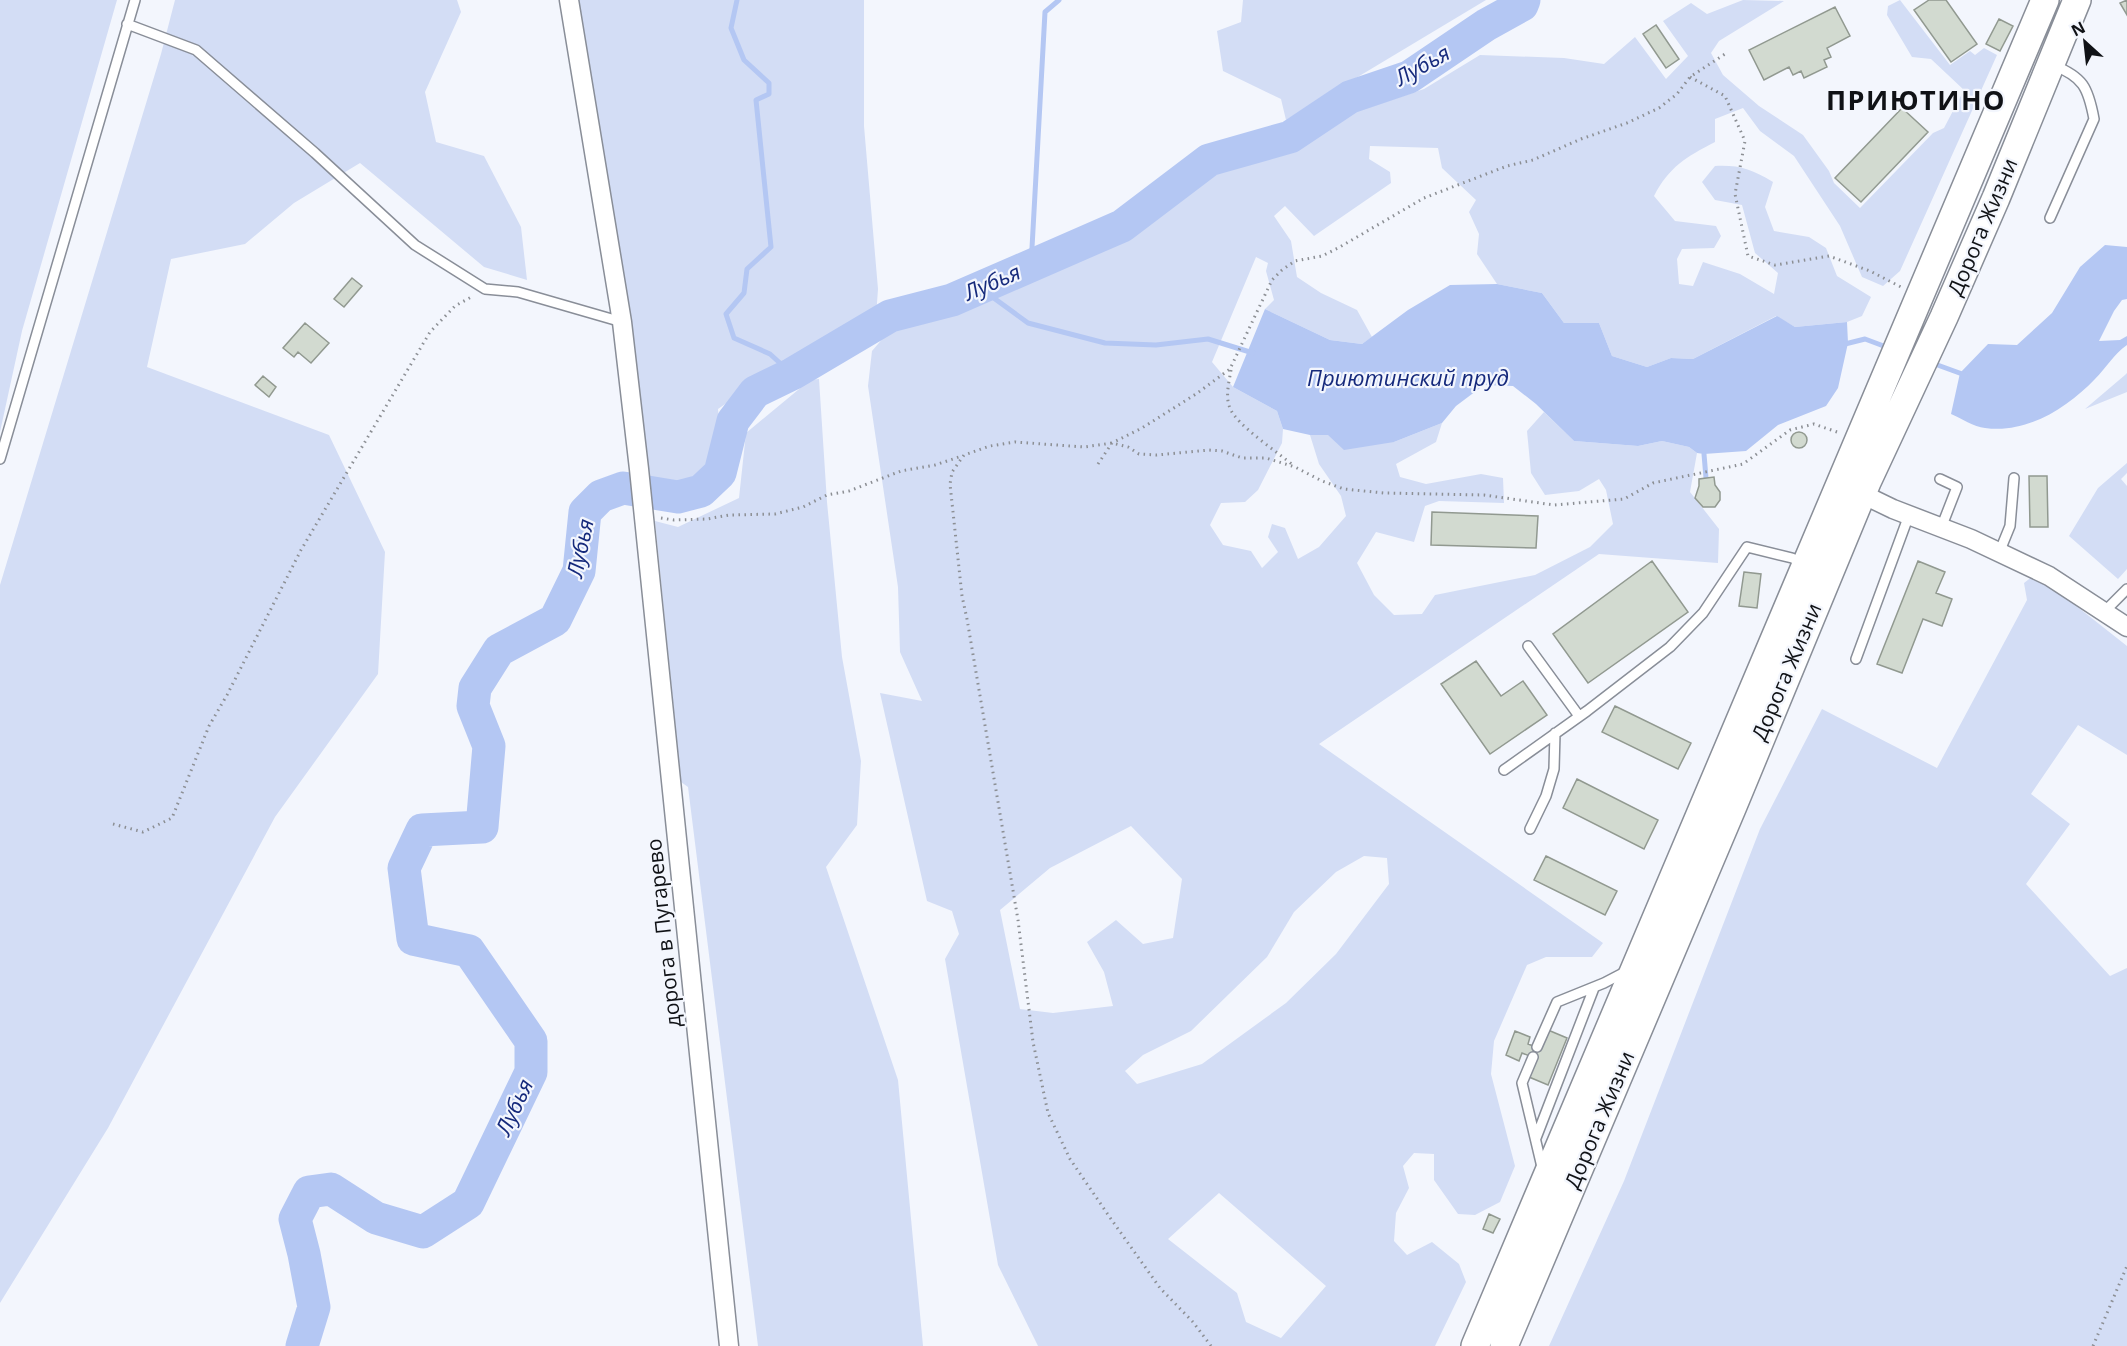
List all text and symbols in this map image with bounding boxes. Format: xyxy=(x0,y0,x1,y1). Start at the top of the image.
north arrow xyxy=(2055,12,2115,72)
text: N xyxy=(2067,16,2089,41)
water label: Лубья xyxy=(1387,37,1455,92)
district label: ПРИЮТИНО xyxy=(1826,81,2006,118)
street label: Дорога Жизни xyxy=(1941,154,2024,299)
water label: Лубья xyxy=(957,256,1025,307)
water label: Приютинский пруд xyxy=(1307,362,1509,392)
water label: Лубья xyxy=(558,516,600,581)
street label: Дорога Жизни xyxy=(1745,599,1828,744)
street label: дорога в Пугарево xyxy=(639,837,687,1029)
street label: Дорога Жизни xyxy=(1558,1047,1641,1192)
water label: Лубья xyxy=(487,1073,539,1141)

